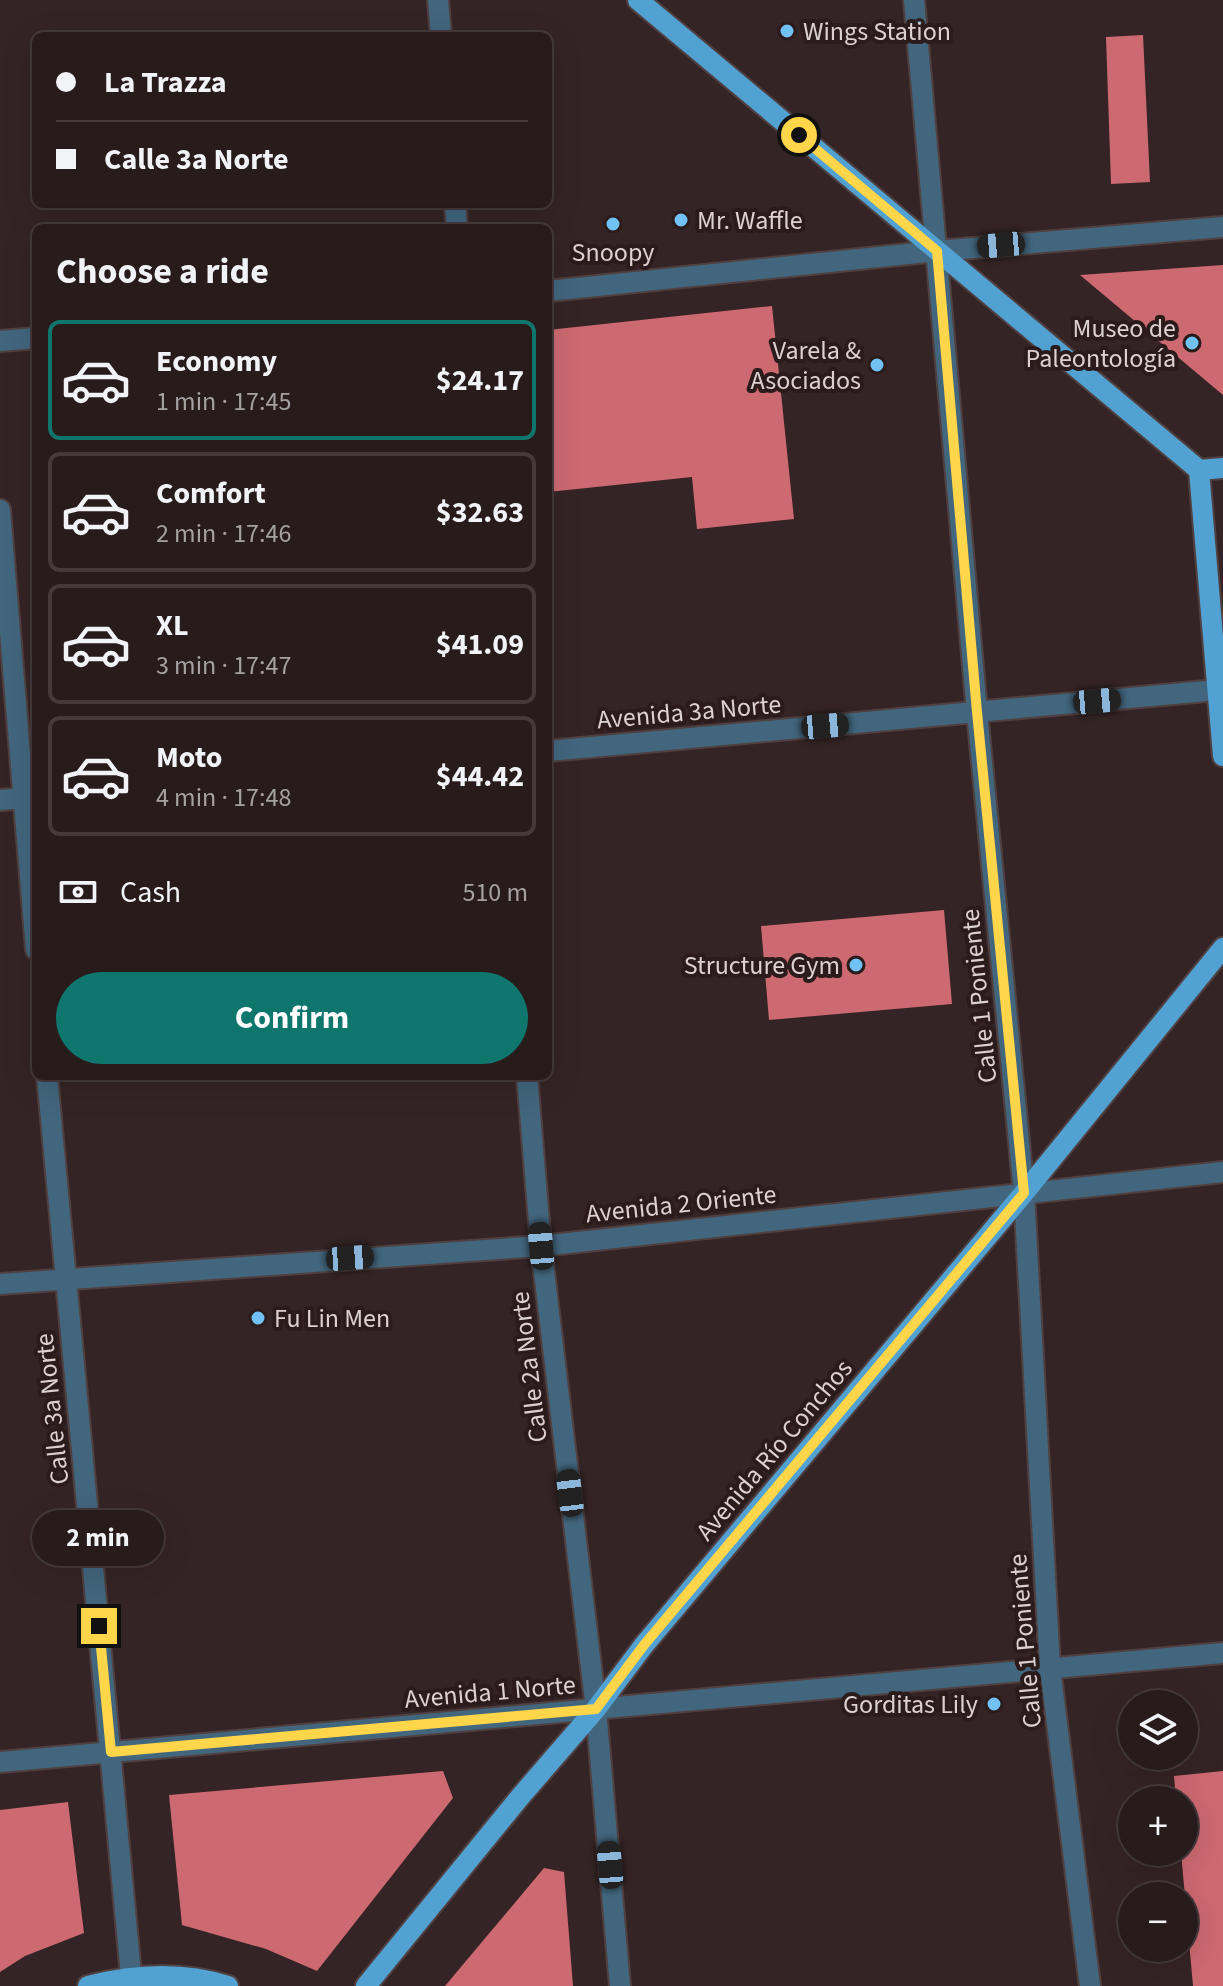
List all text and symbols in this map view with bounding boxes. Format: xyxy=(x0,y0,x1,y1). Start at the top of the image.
place label: Wings Station xyxy=(803,13,951,50)
marker: Wings Station xyxy=(778,22,796,40)
text: La Trazza xyxy=(104,61,227,104)
route start xyxy=(781,117,817,153)
text: Calle 3a Norte xyxy=(104,138,289,181)
place label: Mr. Waffle xyxy=(697,202,803,239)
marker: Mr. Waffle xyxy=(672,211,690,229)
marker: Snoopy xyxy=(604,215,622,233)
car xyxy=(976,231,1026,259)
place label: Snoopy xyxy=(572,234,654,271)
text: Choose a ride xyxy=(56,246,269,297)
place label: Museo de Paleontología xyxy=(1026,310,1176,377)
place label: Varela & Asociados xyxy=(751,332,861,399)
marker: Museo de Paleontología xyxy=(1183,334,1201,352)
text: Economy xyxy=(156,340,277,383)
icon: car xyxy=(60,344,132,416)
marker: Varela & Asociados xyxy=(868,356,886,374)
text: $24.17 xyxy=(436,359,524,402)
text: 1 min · 17:45 xyxy=(156,383,291,420)
text: Comfort xyxy=(156,472,266,515)
icon: car xyxy=(60,476,132,548)
text: $32.63 xyxy=(436,491,524,534)
text: 2 min · 17:46 xyxy=(156,515,291,552)
text: XL xyxy=(156,604,189,647)
icon: car xyxy=(60,608,132,680)
text: $41.09 xyxy=(436,623,524,666)
text: 3 min · 17:47 xyxy=(156,647,291,684)
street label: Avenida 3a Norte xyxy=(595,686,783,738)
car xyxy=(1072,687,1122,715)
car xyxy=(800,712,850,740)
text: Moto xyxy=(156,736,222,779)
icon: car xyxy=(60,740,132,812)
text: $44.42 xyxy=(436,755,524,798)
text: 4 min · 17:48 xyxy=(156,779,291,816)
icon: cash xyxy=(56,870,100,914)
text: Cash xyxy=(120,871,181,914)
text: 510 m xyxy=(462,874,528,911)
street label: Calle 1 Poniente xyxy=(951,907,1007,1085)
place label: Structure Gym xyxy=(684,947,840,984)
marker: Structure Gym xyxy=(847,956,865,974)
button: Confirm xyxy=(56,972,528,1064)
street label: Avenida 2 Oriente xyxy=(584,1176,778,1232)
car xyxy=(527,1221,555,1271)
car xyxy=(325,1244,375,1272)
street label: Calle 2a Norte xyxy=(501,1289,557,1445)
place label: Fu Lin Men xyxy=(274,1300,390,1337)
marker: Fu Lin Men xyxy=(249,1309,267,1327)
street label: Calle 3a Norte xyxy=(26,1332,78,1486)
street label: Avenida Río Conchos xyxy=(687,1351,861,1549)
car xyxy=(555,1468,585,1518)
callout: 2 min xyxy=(33,1510,165,1566)
text: 2 min xyxy=(66,1519,130,1556)
street label: Calle 1 Poniente xyxy=(999,1552,1051,1730)
route end xyxy=(81,1608,117,1644)
street label: Avenida 1 Norte xyxy=(403,1666,577,1718)
place label: Gorditas Lily xyxy=(843,1686,978,1723)
map controls xyxy=(1118,1690,1198,1962)
button: layers xyxy=(1118,1690,1198,1770)
marker: Gorditas Lily xyxy=(985,1695,1003,1713)
button: + xyxy=(1118,1786,1198,1866)
car xyxy=(596,1840,624,1890)
button: − xyxy=(1118,1882,1198,1962)

